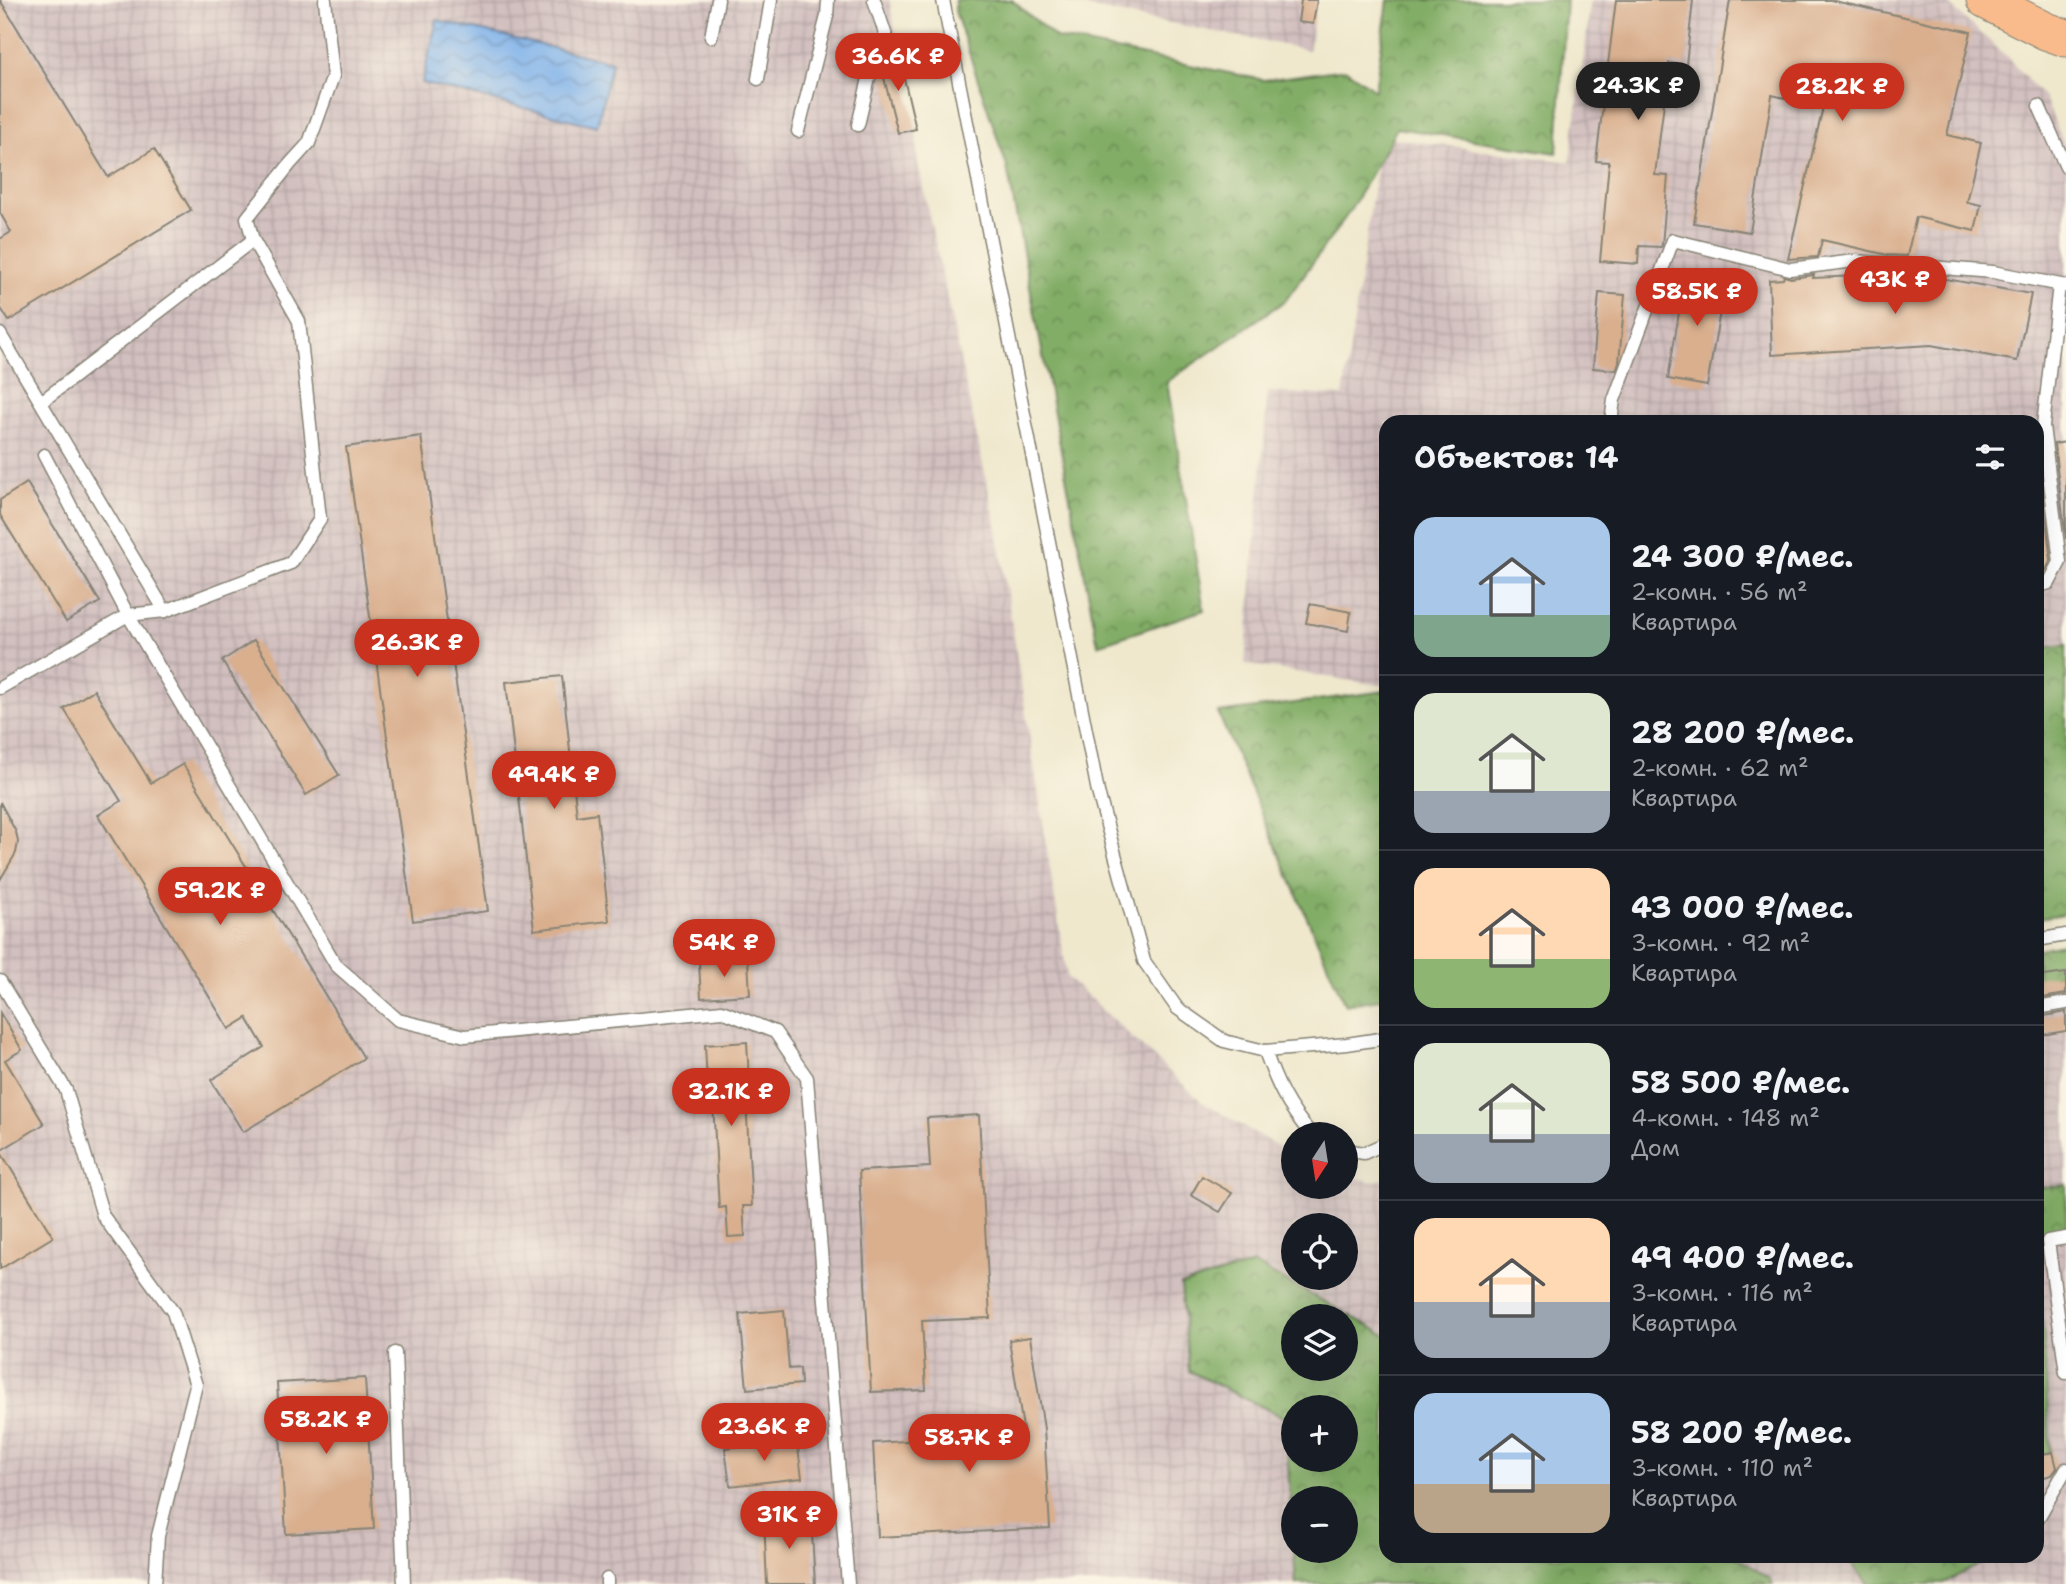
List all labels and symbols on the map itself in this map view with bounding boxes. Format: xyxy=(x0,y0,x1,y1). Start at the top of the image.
pin: 36.6K ₽ xyxy=(833,34,963,93)
pin: 24.3K ₽ xyxy=(1573,62,1703,122)
pin: 28.2K ₽ xyxy=(1777,64,1907,123)
pin: 43K ₽ xyxy=(1846,256,1944,316)
pin: 58.5K ₽ xyxy=(1632,268,1762,328)
pin: 26.3K ₽ xyxy=(352,620,482,679)
pin: 49.4K ₽ xyxy=(489,752,619,811)
pin: 59.2K ₽ xyxy=(155,867,285,927)
pin: 54K ₽ xyxy=(675,920,773,979)
pin: 32.1K ₽ xyxy=(666,1068,796,1128)
north arrow xyxy=(1281,1122,1358,1199)
pin: 58.2K ₽ xyxy=(261,1396,391,1456)
pin: 23.6K ₽ xyxy=(699,1404,829,1463)
pin: 58.7K ₽ xyxy=(904,1414,1034,1474)
pin: 31K ₽ xyxy=(740,1492,838,1551)

